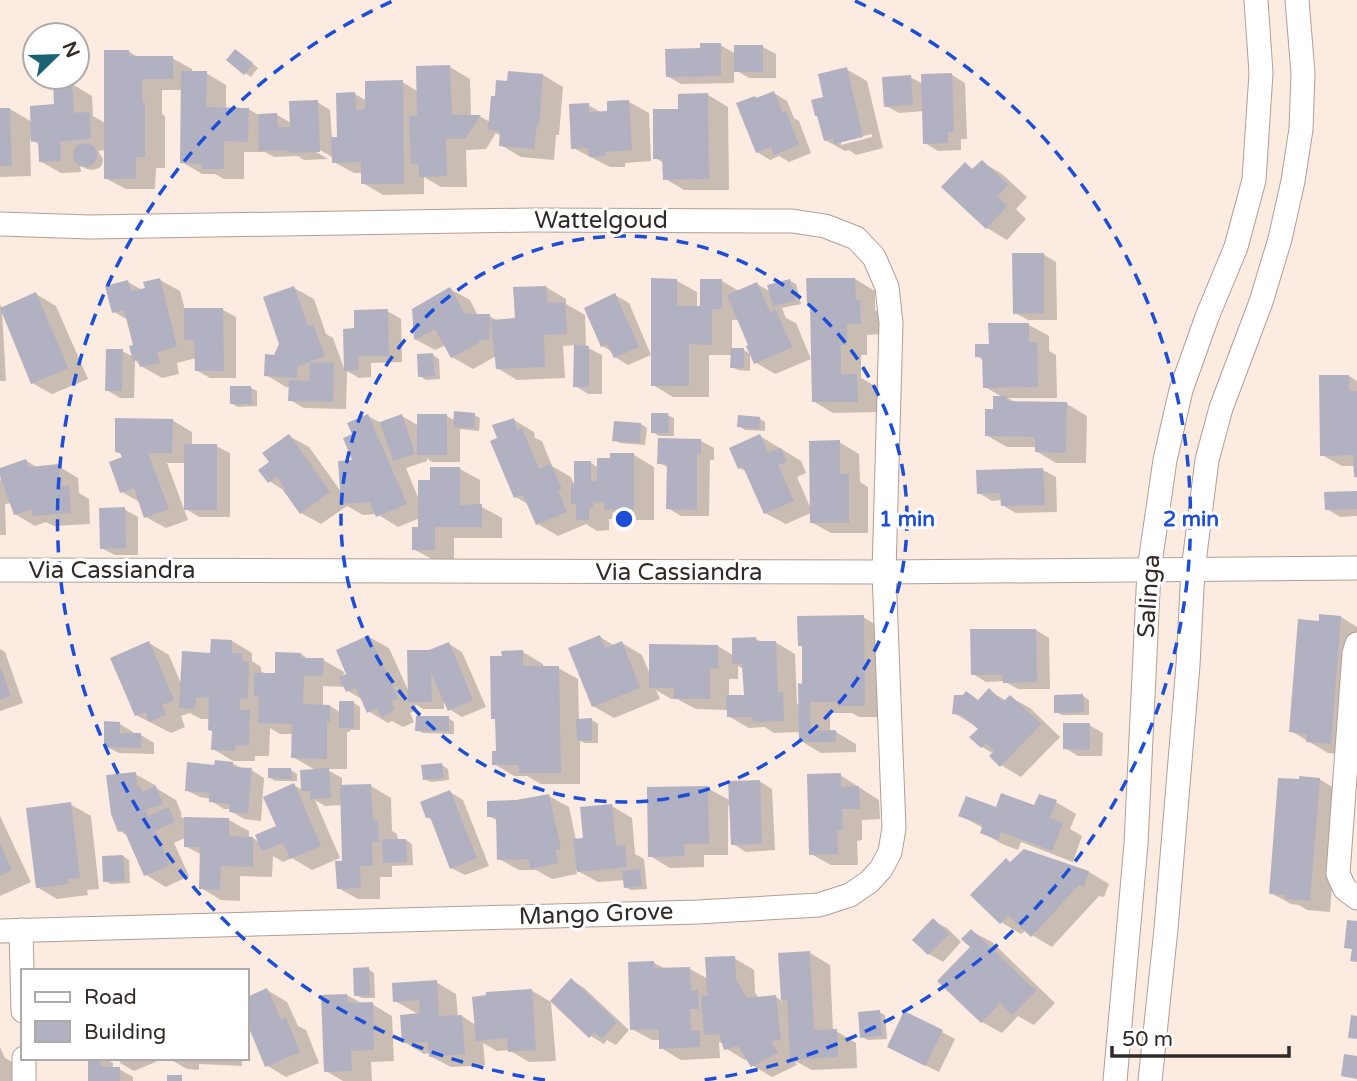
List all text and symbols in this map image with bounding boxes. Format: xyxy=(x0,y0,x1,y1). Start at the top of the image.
north arrow xyxy=(21,21,91,91)
text: N xyxy=(58,38,84,61)
street label: Wattelgoud xyxy=(534,206,668,235)
centre of rings xyxy=(612,507,636,531)
text: 1 min xyxy=(879,507,935,532)
text: 2 min xyxy=(1163,507,1219,532)
street label: Salinga xyxy=(1132,553,1166,639)
street label: Via Cassiandra xyxy=(28,556,196,585)
street label: Via Cassiandra xyxy=(595,558,763,587)
street label: Mango Grove xyxy=(518,897,674,931)
legend xyxy=(21,969,248,1060)
text: Road xyxy=(84,985,137,1010)
scale bar xyxy=(1112,1014,1289,1058)
text: Building xyxy=(84,1020,166,1045)
text: 50 m xyxy=(1122,1027,1173,1052)

